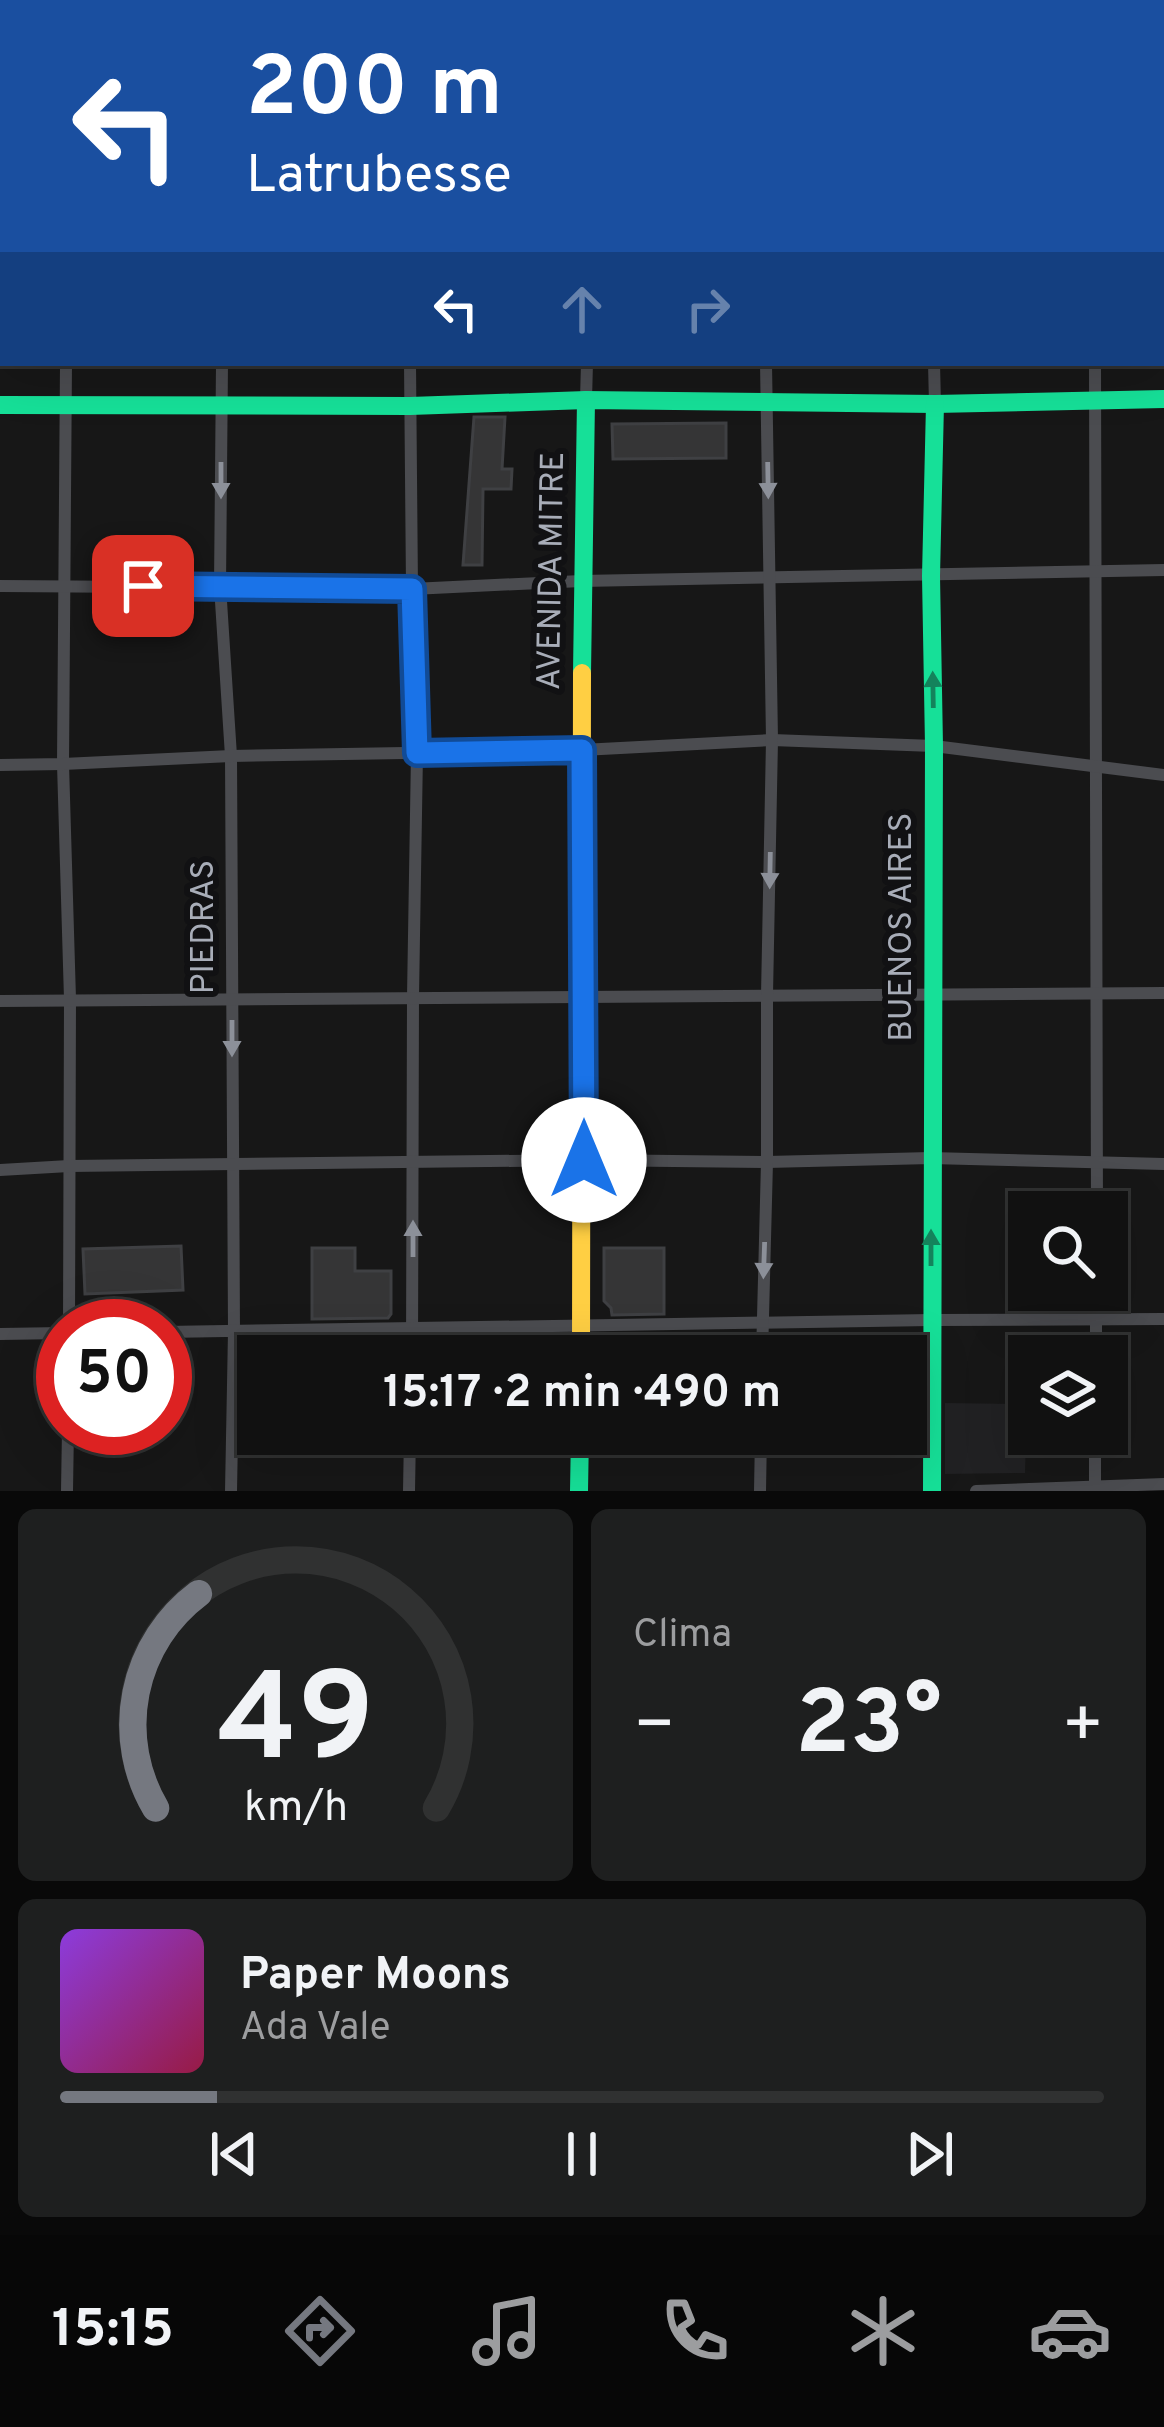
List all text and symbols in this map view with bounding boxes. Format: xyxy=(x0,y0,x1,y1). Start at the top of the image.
text: 200 m xyxy=(246,39,503,145)
icon: left xyxy=(48,48,204,204)
text: Latrubesse xyxy=(246,143,512,212)
icon: left xyxy=(423,276,489,342)
icon: ahead xyxy=(549,276,615,342)
icon: right xyxy=(675,276,741,342)
street label: AVENIDA MITRE xyxy=(530,451,576,691)
one-way arrow xyxy=(211,462,231,500)
one-way arrow xyxy=(758,462,777,500)
pin xyxy=(92,535,194,637)
icon: arrive xyxy=(110,553,176,619)
one-way arrow xyxy=(924,670,943,708)
street label: BUENOS AIRES xyxy=(882,812,924,1042)
one-way arrow xyxy=(760,852,779,890)
street label: PIEDRAS xyxy=(184,860,226,994)
one-way arrow xyxy=(222,1020,242,1058)
position arrow xyxy=(521,1097,647,1223)
map controls xyxy=(1008,1191,1128,1455)
button: search xyxy=(1008,1191,1128,1311)
one-way arrow xyxy=(403,1219,423,1257)
one-way arrow xyxy=(922,1228,941,1266)
one-way arrow xyxy=(755,1242,774,1280)
speed limit sign: 50 xyxy=(36,1299,192,1455)
button: layers xyxy=(1008,1335,1128,1455)
text: 15:17 · 2 min · 490 m xyxy=(383,1366,781,1423)
text: Clima xyxy=(633,1612,732,1661)
text: 49 xyxy=(217,1647,374,1805)
text: 23° xyxy=(795,1672,942,1785)
text: − xyxy=(633,1687,676,1770)
text: + xyxy=(1061,1687,1104,1770)
text: km/h xyxy=(243,1782,348,1836)
text: Paper Moons xyxy=(240,1948,511,2005)
text: Ada Vale xyxy=(240,2005,391,2054)
icon: previous xyxy=(201,2121,267,2187)
icon: pause xyxy=(549,2121,615,2187)
icon: next xyxy=(897,2121,963,2187)
icon: directions xyxy=(278,2289,362,2373)
icon: music xyxy=(465,2289,549,2373)
icon: phone xyxy=(653,2289,737,2373)
icon: climate xyxy=(841,2289,925,2373)
icon: car xyxy=(1028,2289,1112,2373)
text: 15:15 xyxy=(52,2297,174,2366)

